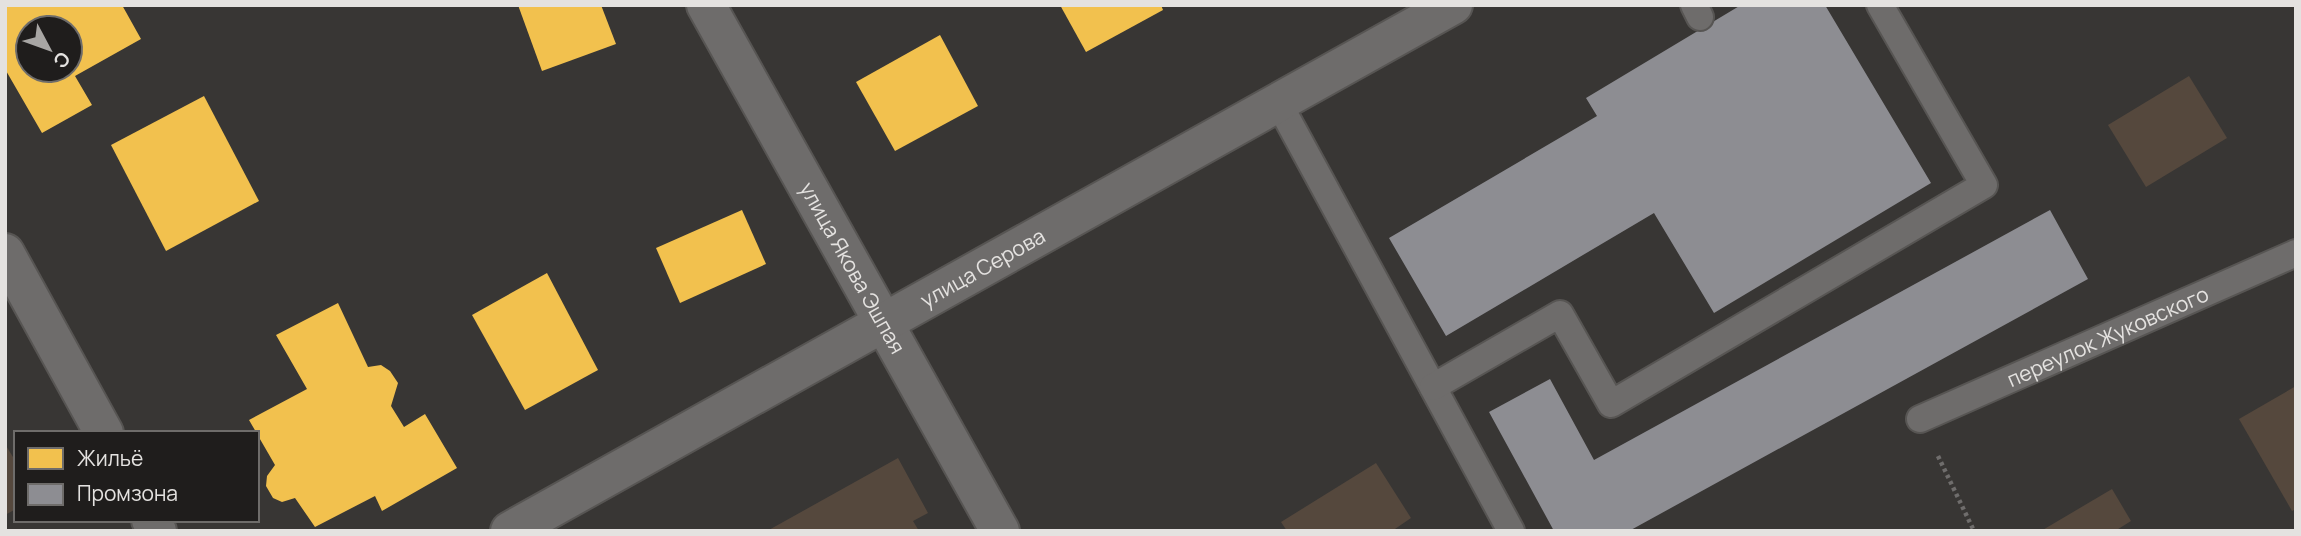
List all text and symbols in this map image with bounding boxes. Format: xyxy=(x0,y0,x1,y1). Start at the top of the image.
north arrow xyxy=(14,14,84,84)
text: С xyxy=(47,46,76,74)
street label: улица Якова Эшпая xyxy=(794,177,912,359)
street label: улица Серова xyxy=(915,221,1050,313)
street label: переулок Жуковского xyxy=(2002,279,2213,393)
legend xyxy=(14,431,259,522)
text: Жильё xyxy=(77,444,143,472)
text: Промзона xyxy=(77,479,178,507)

